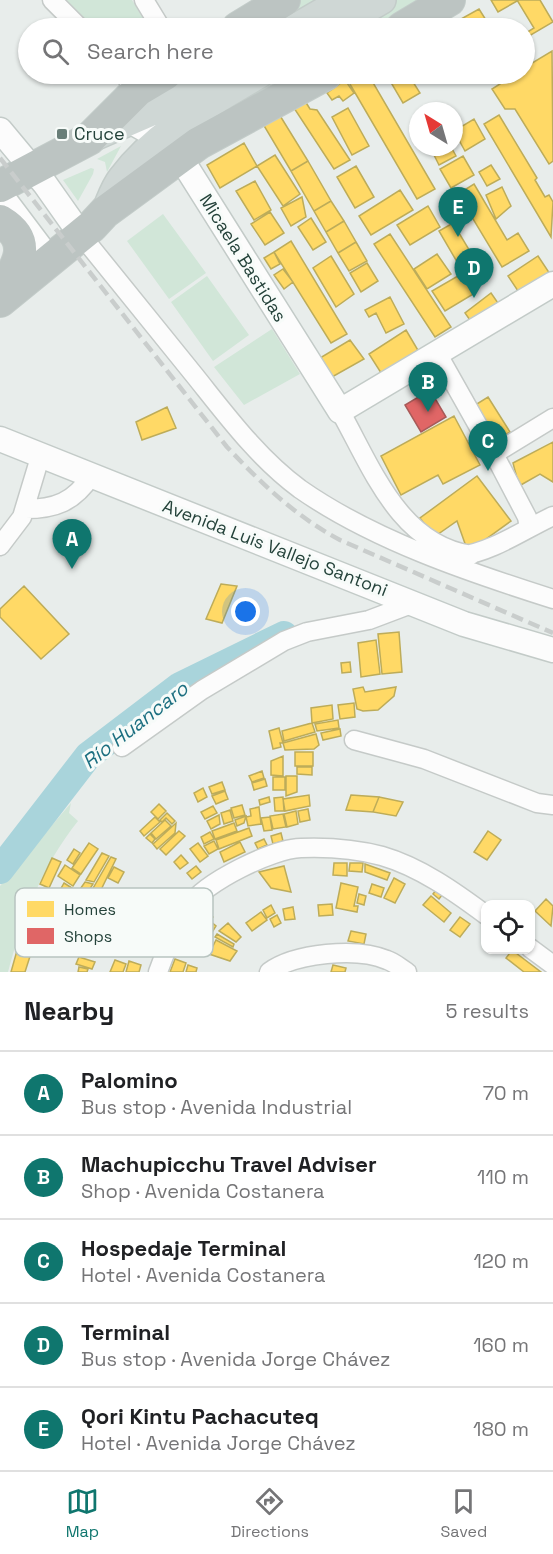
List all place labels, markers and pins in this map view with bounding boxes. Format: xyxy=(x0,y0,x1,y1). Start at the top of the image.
place label: Cruce xyxy=(74,122,125,145)
marker: Cruce xyxy=(55,127,69,141)
pin: E xyxy=(438,188,478,237)
pin: D xyxy=(454,248,494,298)
pin: B xyxy=(408,362,448,412)
pin: C xyxy=(468,422,508,471)
pin: A xyxy=(52,520,92,569)

